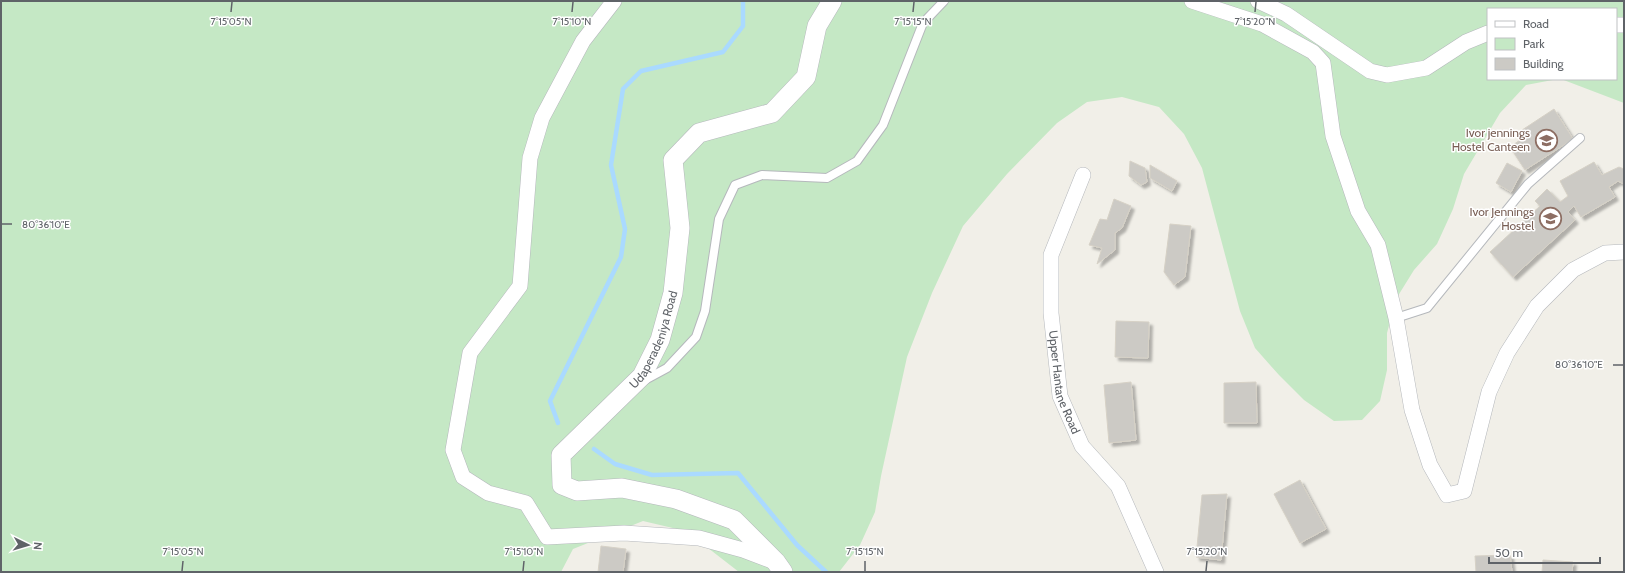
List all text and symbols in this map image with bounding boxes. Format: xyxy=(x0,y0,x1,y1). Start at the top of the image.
legend xyxy=(1487,8,1617,80)
text: 7°15'05"N xyxy=(211,15,251,28)
text: 7°15'10"N xyxy=(553,15,591,28)
text: 7°15'15"N xyxy=(894,15,932,28)
text: 7°15'20"N xyxy=(1235,15,1275,28)
text: Road xyxy=(1523,16,1549,31)
text: Park xyxy=(1523,36,1545,51)
text: Building xyxy=(1523,56,1565,71)
place label: Ivor jennings Hostel Canteen xyxy=(1452,125,1530,154)
school or university icon: Ivor jennings Hostel Canteen xyxy=(1533,127,1559,153)
place label: Ivor Jennings Hostel xyxy=(1470,204,1534,233)
school or university icon: Ivor Jennings Hostel xyxy=(1537,206,1563,232)
text: 80°36'10"E xyxy=(22,218,70,231)
street label: Udaperadeniya Road xyxy=(626,289,680,391)
street label: Upper Hantane Road xyxy=(1046,330,1084,436)
text: 80°36'10"E xyxy=(1555,358,1603,371)
north arrow xyxy=(8,525,48,565)
scale bar xyxy=(1489,539,1600,565)
text: N xyxy=(31,541,45,550)
text: 7°15'05"N xyxy=(163,545,203,558)
text: 7°15'10"N xyxy=(505,545,543,558)
text: 7°15'15"N xyxy=(846,545,884,558)
text: 7°15'20"N xyxy=(1187,545,1227,558)
text: 50 m xyxy=(1495,545,1523,560)

